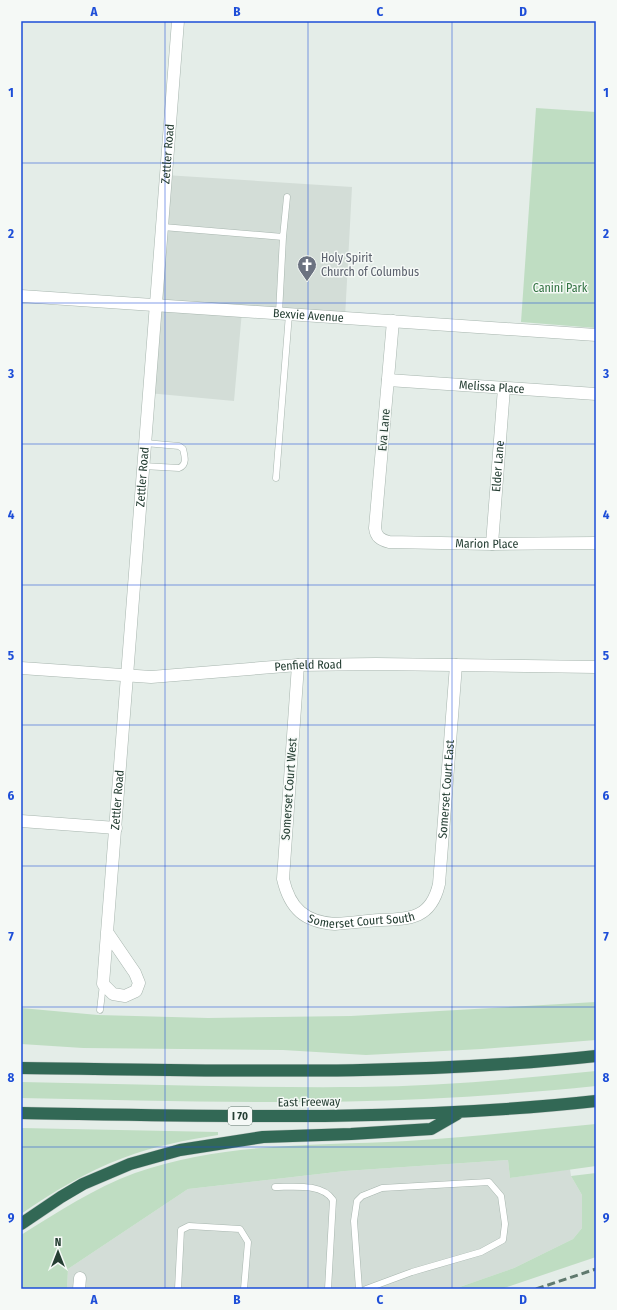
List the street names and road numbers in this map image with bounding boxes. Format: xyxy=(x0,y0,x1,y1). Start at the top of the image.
street label: Zettler Road xyxy=(158,123,177,184)
street label: Bexvie Avenue xyxy=(272,306,344,325)
street label: Melissa Place xyxy=(459,378,525,396)
street label: Eva Lane xyxy=(375,408,393,452)
street label: Elder Lane xyxy=(489,440,507,492)
street label: Zettler Road xyxy=(133,446,152,507)
street label: Marion Place xyxy=(455,536,518,551)
street label: Penfield Road xyxy=(274,657,342,674)
street label: Somerset Court West xyxy=(278,737,300,841)
street label: Somerset Court East xyxy=(436,739,457,839)
street label: Zettler Road xyxy=(108,769,127,830)
street label: Somerset Court South xyxy=(306,909,416,931)
street label: East Freeway xyxy=(278,1094,341,1110)
road number: I 70 xyxy=(228,1107,252,1125)

